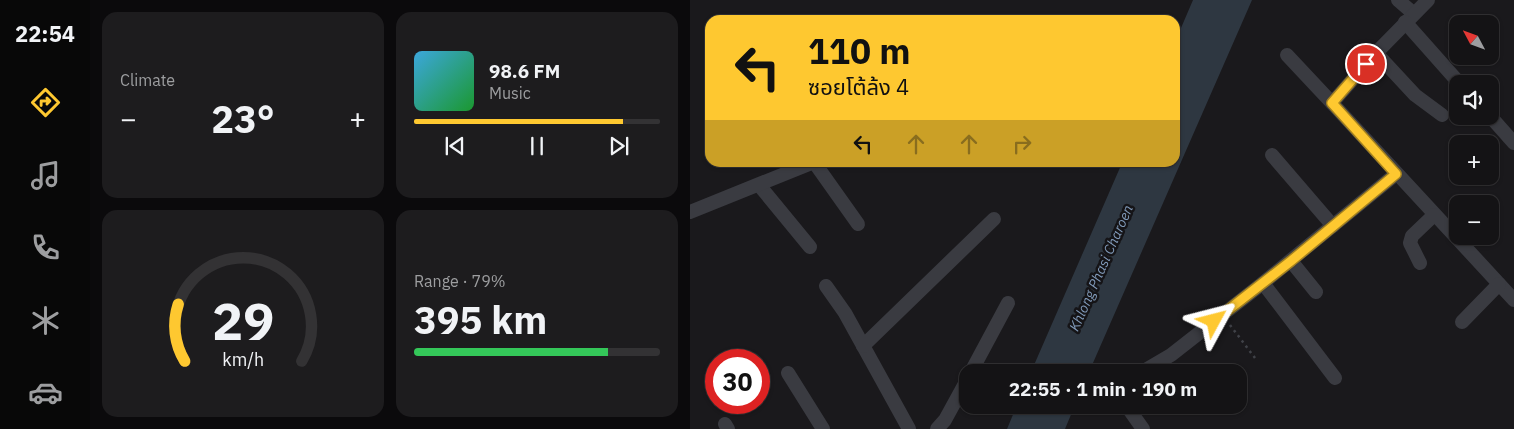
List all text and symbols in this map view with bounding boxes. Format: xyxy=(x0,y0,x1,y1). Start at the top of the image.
north arrow xyxy=(1449,15,1499,65)
map controls xyxy=(1449,15,1499,245)
text: 22:54 xyxy=(15,19,75,48)
text: 110 m xyxy=(808,28,911,74)
icon: left xyxy=(725,35,790,100)
pin xyxy=(1345,43,1387,85)
icon: arrive xyxy=(1352,50,1380,78)
text: 98.6 FM xyxy=(489,59,560,83)
text: Climate xyxy=(120,70,175,90)
text: ซอยโต้ล้ง 4 xyxy=(808,72,909,101)
button: sound xyxy=(1449,75,1499,125)
text: Music xyxy=(489,83,531,103)
icon: directions xyxy=(28,85,63,120)
text: 23° xyxy=(211,94,275,143)
text: − xyxy=(120,100,137,137)
text: + xyxy=(349,100,366,137)
icon: left xyxy=(849,130,877,158)
icon: ahead xyxy=(902,130,930,158)
icon: ahead xyxy=(955,130,983,158)
icon: right xyxy=(1008,130,1036,158)
icon: previous xyxy=(441,132,469,160)
icon: pause xyxy=(523,132,551,160)
icon: next xyxy=(605,132,633,160)
button: + xyxy=(1449,135,1499,185)
icon: music xyxy=(28,158,63,193)
button: − xyxy=(1449,195,1499,245)
water label: Khlong Phasi Charoen xyxy=(1065,202,1137,334)
icon: phone xyxy=(28,230,63,265)
text: Range · 79% xyxy=(414,271,506,291)
text: 29 xyxy=(212,287,274,354)
position arrow xyxy=(1187,294,1239,346)
text: 395 km xyxy=(414,295,547,344)
icon: climate xyxy=(28,303,63,338)
text: km/h xyxy=(222,348,264,371)
speed limit sign: 30 xyxy=(705,349,770,414)
icon: car xyxy=(28,375,63,410)
text: 22:55 · 1 min · 190 m xyxy=(1009,377,1197,401)

